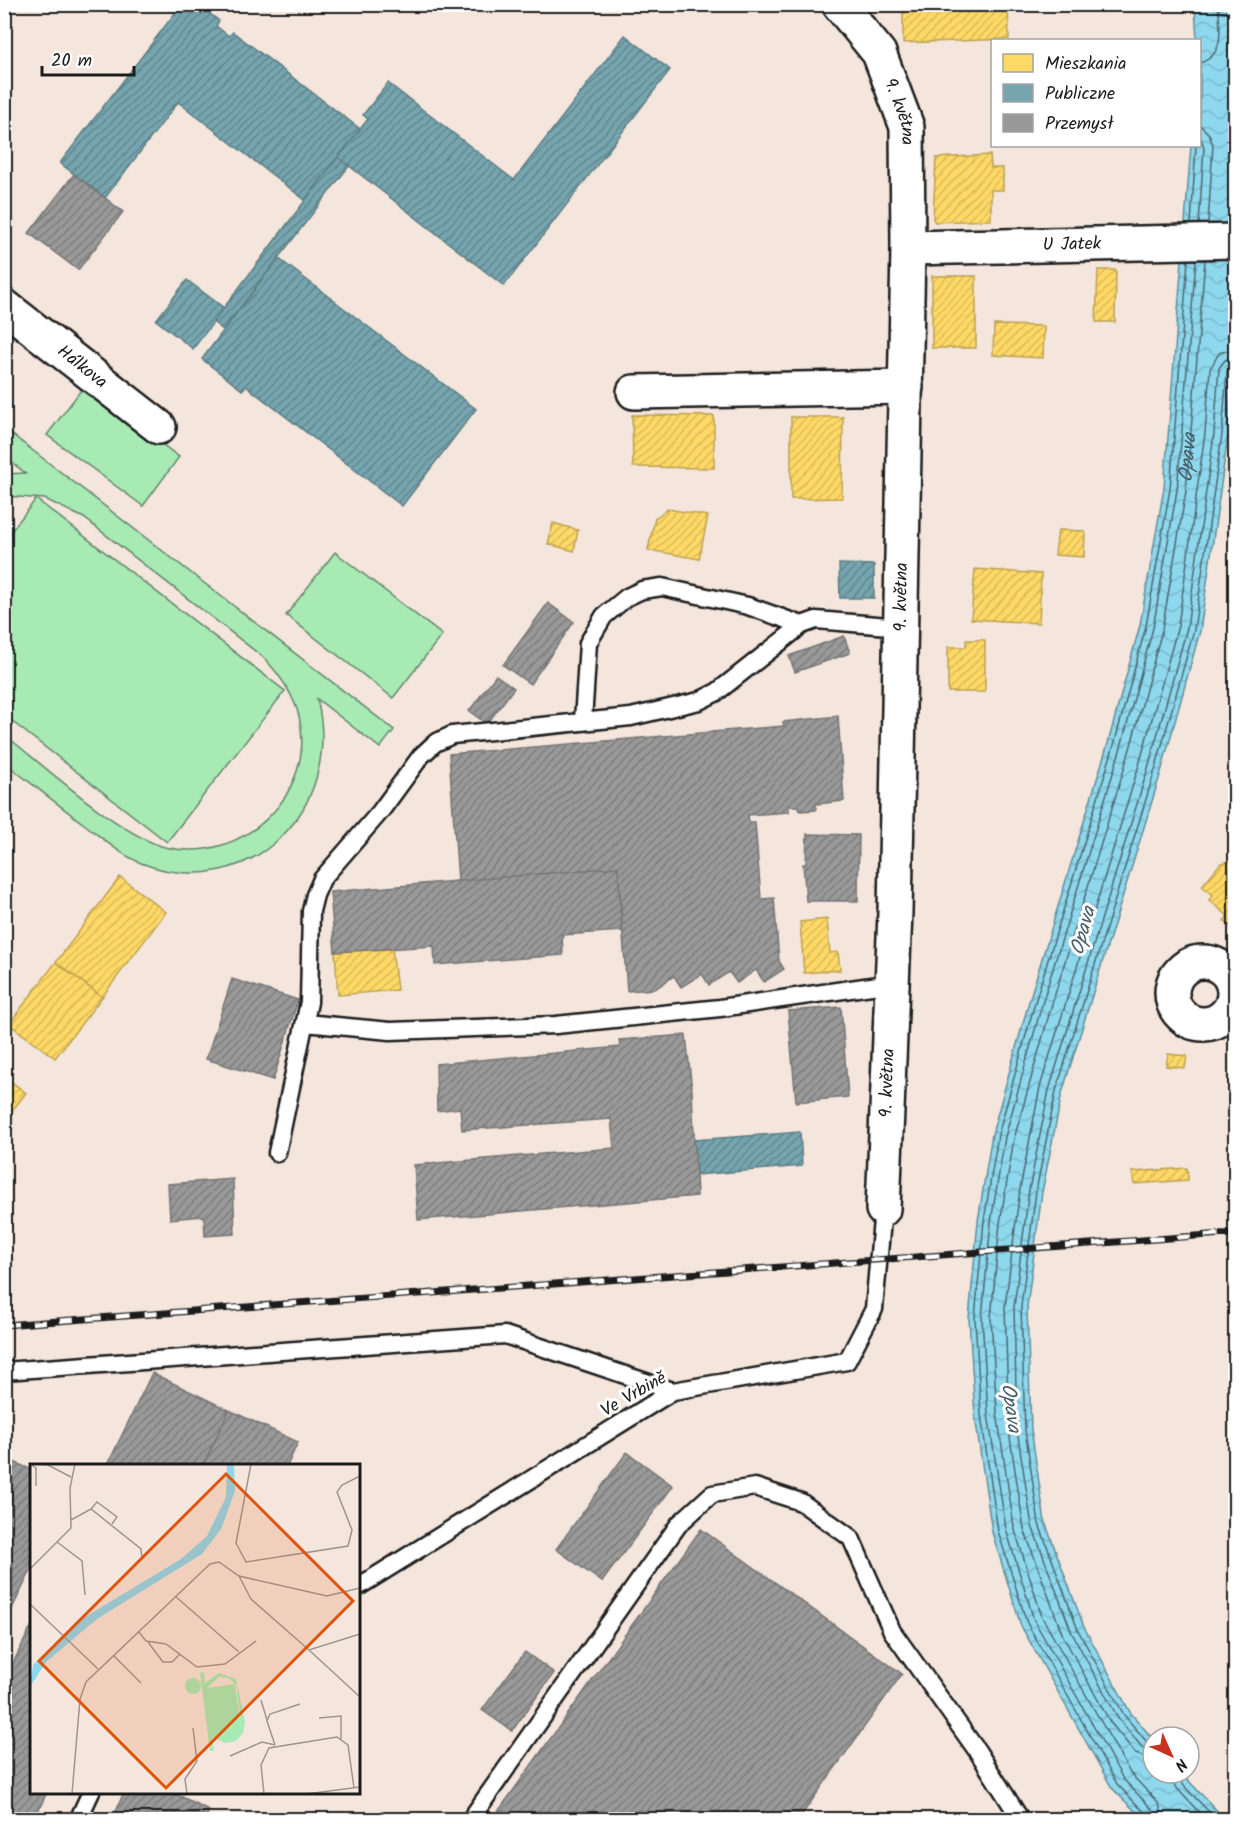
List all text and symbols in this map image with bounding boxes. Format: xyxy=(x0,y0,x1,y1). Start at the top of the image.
scale bar xyxy=(42,39,134,77)
legend xyxy=(991,39,1201,147)
text: 20 m xyxy=(51,47,92,76)
text: Mieszkania xyxy=(1045,50,1126,79)
street label: 9. května xyxy=(875,74,922,145)
text: Publiczne xyxy=(1045,80,1115,109)
text: Przemysł xyxy=(1045,110,1114,139)
street label: U Jatek xyxy=(1042,229,1102,260)
street label: Hálkova xyxy=(50,338,114,396)
water label: Opava xyxy=(1171,430,1207,483)
street label: 9. května xyxy=(887,562,917,632)
water label: Opava xyxy=(1062,902,1106,959)
street label: 9. května xyxy=(872,1048,904,1118)
street label: Ve Vrbině xyxy=(596,1364,673,1425)
water label: Opava xyxy=(991,1381,1029,1436)
inset map xyxy=(30,1464,360,1794)
north arrow xyxy=(1141,1725,1201,1785)
text: N xyxy=(1168,1752,1193,1777)

